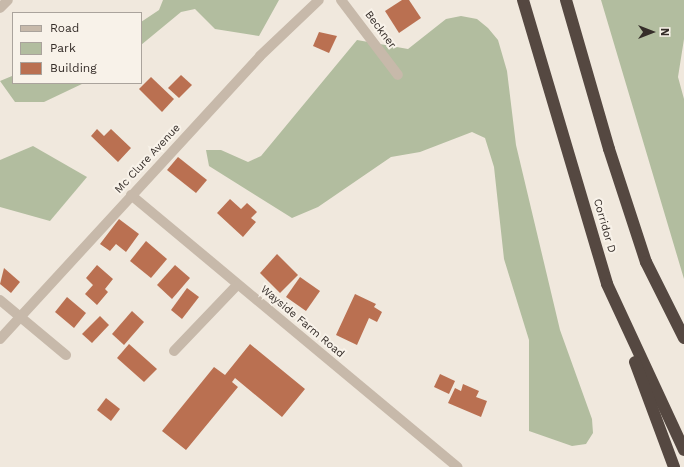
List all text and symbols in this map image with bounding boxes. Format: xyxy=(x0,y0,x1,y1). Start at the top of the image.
street label: Beckner xyxy=(362,9,398,51)
legend xyxy=(12,12,142,84)
north arrow xyxy=(632,12,672,52)
text: Road xyxy=(50,21,79,35)
text: N xyxy=(658,28,671,36)
text: Park xyxy=(50,41,76,55)
text: Building xyxy=(50,61,97,75)
street label: Mc Clure Avenue xyxy=(112,122,184,196)
street label: Corridor D xyxy=(590,197,618,255)
street label: Wayside Farm Road xyxy=(257,283,347,361)

